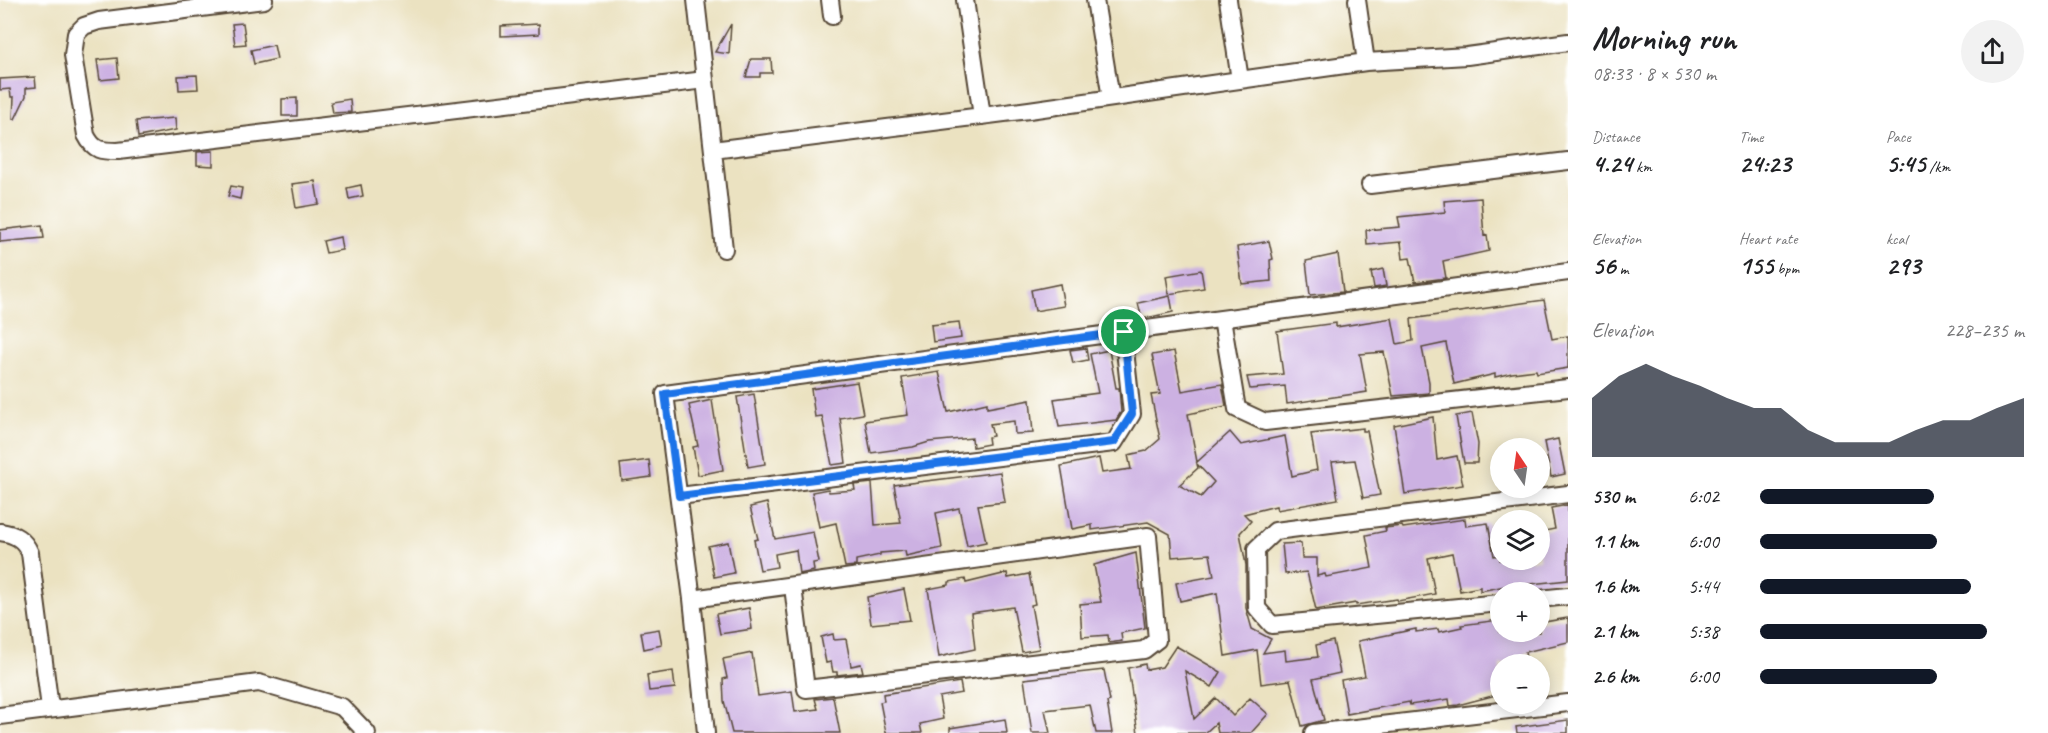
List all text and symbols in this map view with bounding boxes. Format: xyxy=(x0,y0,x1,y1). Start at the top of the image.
text: Morning run xyxy=(1592,17,1736,59)
button: share xyxy=(1961,20,2024,83)
text: 08:33 · 8 × 530 m xyxy=(1592,61,1716,86)
text: Distance xyxy=(1592,127,1640,147)
text: Time xyxy=(1739,127,1763,147)
text: Pace xyxy=(1886,127,1911,147)
text: 4.24 xyxy=(1592,147,1632,180)
text: 24:23 xyxy=(1739,147,1791,180)
text: 5:45 xyxy=(1886,147,1925,180)
text: km xyxy=(1632,157,1652,177)
text: /km xyxy=(1925,157,1950,177)
text: Elevation xyxy=(1592,229,1641,249)
text: Heart rate xyxy=(1739,229,1797,249)
text: kcal xyxy=(1886,229,1907,249)
text: 56 xyxy=(1592,249,1616,282)
text: 155 xyxy=(1739,249,1773,282)
text: 293 xyxy=(1886,249,1921,282)
text: m xyxy=(1616,259,1628,279)
text: bpm xyxy=(1773,259,1799,279)
pin xyxy=(1098,306,1149,357)
icon: arrive xyxy=(1107,315,1140,348)
text: Elevation xyxy=(1592,318,1654,343)
text: 228–235 m xyxy=(1945,318,2024,343)
north arrow xyxy=(1490,438,1550,498)
map controls xyxy=(1490,438,1550,714)
text: 530 m xyxy=(1592,484,1635,509)
text: 6:02 xyxy=(1688,484,1719,509)
button: layers xyxy=(1490,510,1550,570)
text: 1.1 km xyxy=(1592,529,1639,554)
text: 6:00 xyxy=(1688,529,1719,554)
text: 1.6 km xyxy=(1592,574,1639,599)
text: 5:44 xyxy=(1688,574,1719,599)
button: + xyxy=(1490,582,1550,642)
text: 2.1 km xyxy=(1592,619,1639,644)
text: 5:38 xyxy=(1688,619,1719,644)
button: − xyxy=(1490,654,1550,714)
text: 2.6 km xyxy=(1592,664,1639,689)
text: 6:00 xyxy=(1688,664,1719,689)

